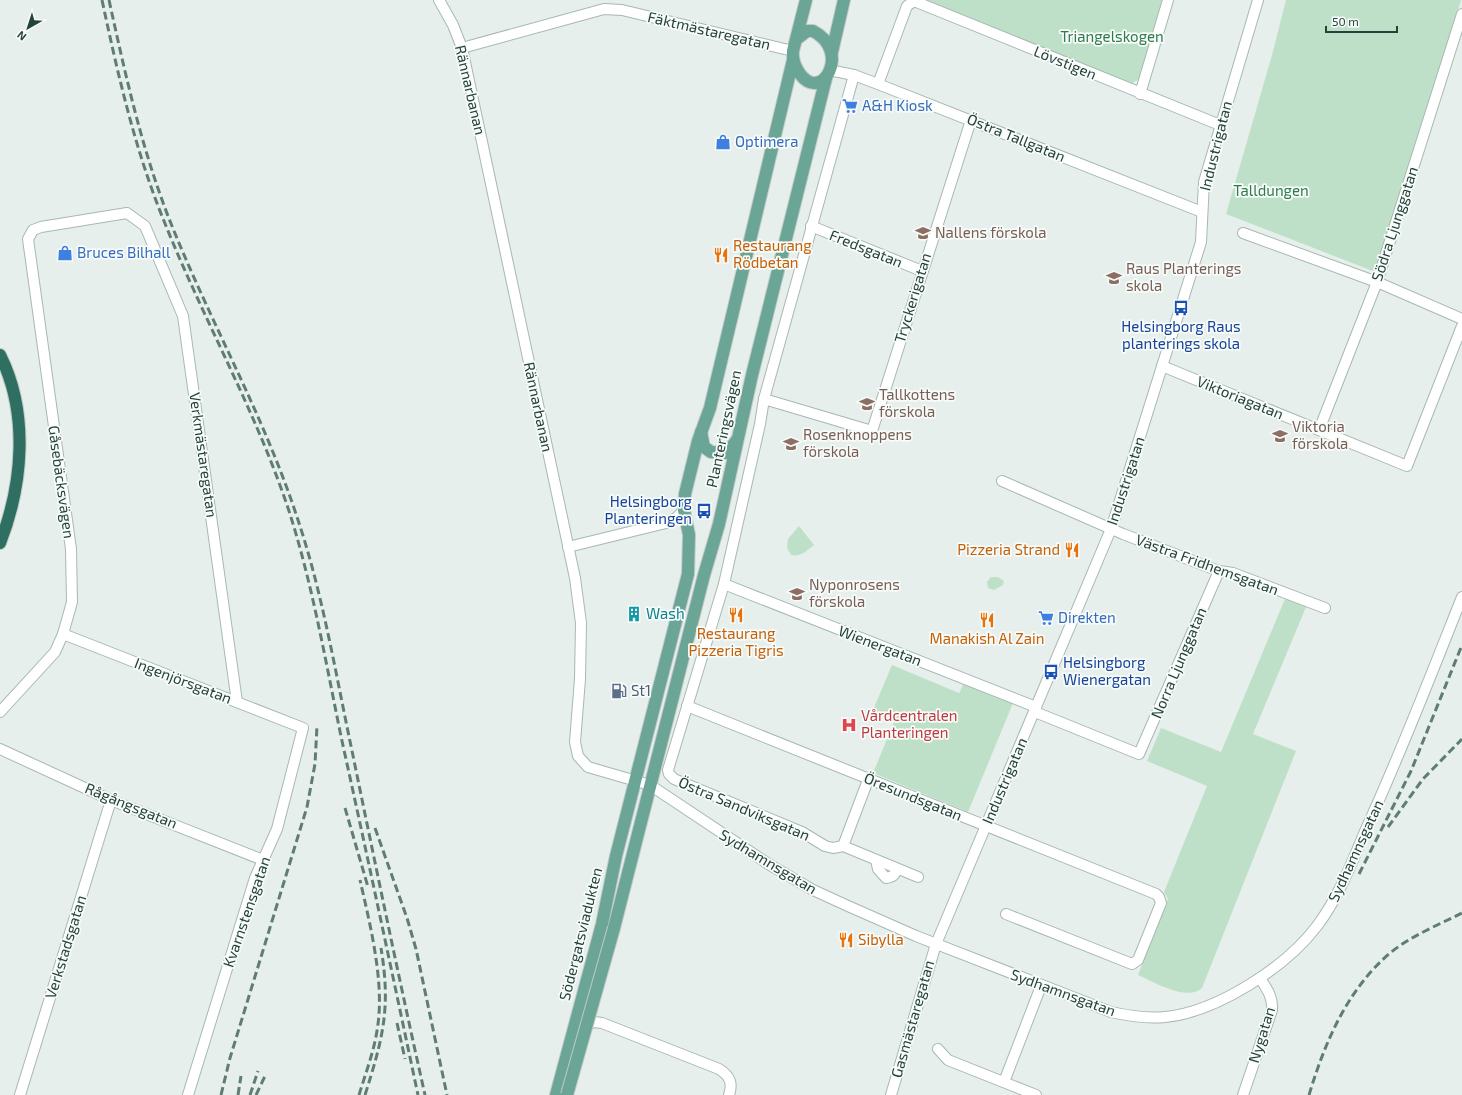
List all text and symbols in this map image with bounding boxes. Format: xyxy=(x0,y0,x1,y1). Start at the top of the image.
street label: Fäktmästaregatan xyxy=(646,7,772,53)
north arrow xyxy=(8,8,48,48)
scale bar xyxy=(1326,8,1397,34)
text: 50 m xyxy=(1332,14,1359,28)
park label: Triangelskogen xyxy=(1060,27,1164,45)
text: N xyxy=(14,29,29,44)
street label: Lövstigen xyxy=(1031,41,1099,83)
street label: Rännarbanan xyxy=(452,43,490,136)
place label: A&H Kiosk xyxy=(862,96,933,114)
supermarket icon: A&H Kiosk xyxy=(841,97,859,115)
street label: Industrigatan xyxy=(1195,99,1235,193)
street label: Östra Tallgatan xyxy=(965,109,1068,165)
place label: Optimera xyxy=(735,132,799,150)
shop icon: Optimera xyxy=(714,133,732,151)
street label: Södra Ljunggatan xyxy=(1367,164,1422,284)
park label: Talldungen xyxy=(1233,181,1309,199)
place label: Nallens förskola xyxy=(935,223,1047,241)
school or university icon: Nallens förskola xyxy=(914,224,932,242)
street label: Fredsgatan xyxy=(827,225,906,271)
place label: Restaurang Rödbetan xyxy=(733,236,812,271)
place label: Bruces Bilhall xyxy=(77,243,171,261)
shop icon: Bruces Bilhall xyxy=(56,244,74,262)
restaurant icon: Restaurang Rödbetan xyxy=(712,246,730,264)
street label: Tryckerigatan xyxy=(890,251,934,345)
place label: Raus Planterings skola xyxy=(1126,259,1242,294)
school or university icon: Raus Planterings skola xyxy=(1105,269,1123,287)
bus stop icon: Helsingborg Raus planterings skola xyxy=(1172,299,1190,317)
place label: Helsingborg Raus planterings skola xyxy=(1121,317,1241,352)
street label: Rännarbanan xyxy=(521,360,557,453)
street label: Planteringsvägen xyxy=(702,368,744,489)
street label: Viktoriagatan xyxy=(1194,372,1286,423)
place label: Tallkottens förskola xyxy=(879,385,955,420)
street label: Verkmästaregatan xyxy=(186,391,222,519)
school or university icon: Tallkottens förskola xyxy=(858,395,876,413)
place label: Viktoria förskola xyxy=(1292,417,1348,452)
street label: Gåsebäcksvägen xyxy=(45,424,79,539)
place label: Rosenknoppens förskola xyxy=(803,425,912,460)
school or university icon: Viktoria förskola xyxy=(1271,427,1289,445)
street label: Industrigatan xyxy=(1102,434,1148,527)
school or university icon: Rosenknoppens förskola xyxy=(782,435,800,453)
place label: Helsingborg Planteringen xyxy=(604,492,693,527)
bus stop icon: Helsingborg Planteringen xyxy=(695,502,713,520)
street label: Västra Fridhemsgatan xyxy=(1133,530,1281,598)
place label: Pizzeria Strand xyxy=(957,540,1060,558)
restaurant icon: Pizzeria Strand xyxy=(1063,541,1081,559)
place label: Nyponrosens förskola xyxy=(809,575,900,610)
school or university icon: Nyponrosens förskola xyxy=(788,585,806,603)
place label: Wash xyxy=(646,604,685,622)
street label: Norra Ljunggatan xyxy=(1147,604,1211,721)
building icon: Wash xyxy=(625,605,643,623)
restaurant icon: Restaurang Pizzeria Tigris xyxy=(727,606,745,624)
place label: Direkten xyxy=(1058,608,1116,626)
supermarket icon: Direkten xyxy=(1037,609,1055,627)
restaurant icon: Manakish Al Zain xyxy=(978,611,996,629)
street label: Wienergatan xyxy=(836,621,925,669)
place label: Restaurang Pizzeria Tigris xyxy=(688,624,784,659)
place label: Manakish Al Zain xyxy=(930,629,1044,647)
street label: Ingenjörsgatan xyxy=(132,653,235,708)
place label: Helsingborg Wienergatan xyxy=(1063,653,1151,688)
bus stop icon: Helsingborg Wienergatan xyxy=(1042,663,1060,681)
place label: St1 xyxy=(631,681,651,699)
fuel station icon: St1 xyxy=(610,682,628,700)
place label: Vårdcentralen Planteringen xyxy=(861,706,958,741)
hospital icon: Vårdcentralen Planteringen xyxy=(840,716,858,734)
street label: Industrigatan xyxy=(978,735,1030,826)
street label: Öresundsgatan xyxy=(862,768,965,824)
street label: Östra Sandviksgatan xyxy=(676,772,813,844)
street label: Rågångsgatan xyxy=(83,778,180,832)
street label: Sydhamnsgatan xyxy=(1324,797,1387,904)
street label: Sydhamnsgatan xyxy=(717,825,820,897)
street label: Kvarnstensgatan xyxy=(219,854,273,970)
street label: Södergatsviadukten xyxy=(555,865,605,1002)
street label: Verkstadsgatan xyxy=(41,893,89,1001)
place label: Sibylla xyxy=(858,930,904,948)
restaurant icon: Sibylla xyxy=(837,931,855,949)
street label: Gasmästaregatan xyxy=(887,958,937,1080)
street label: Sydhamnsgatan xyxy=(1008,965,1118,1019)
street label: Nygatan xyxy=(1244,1005,1278,1065)

